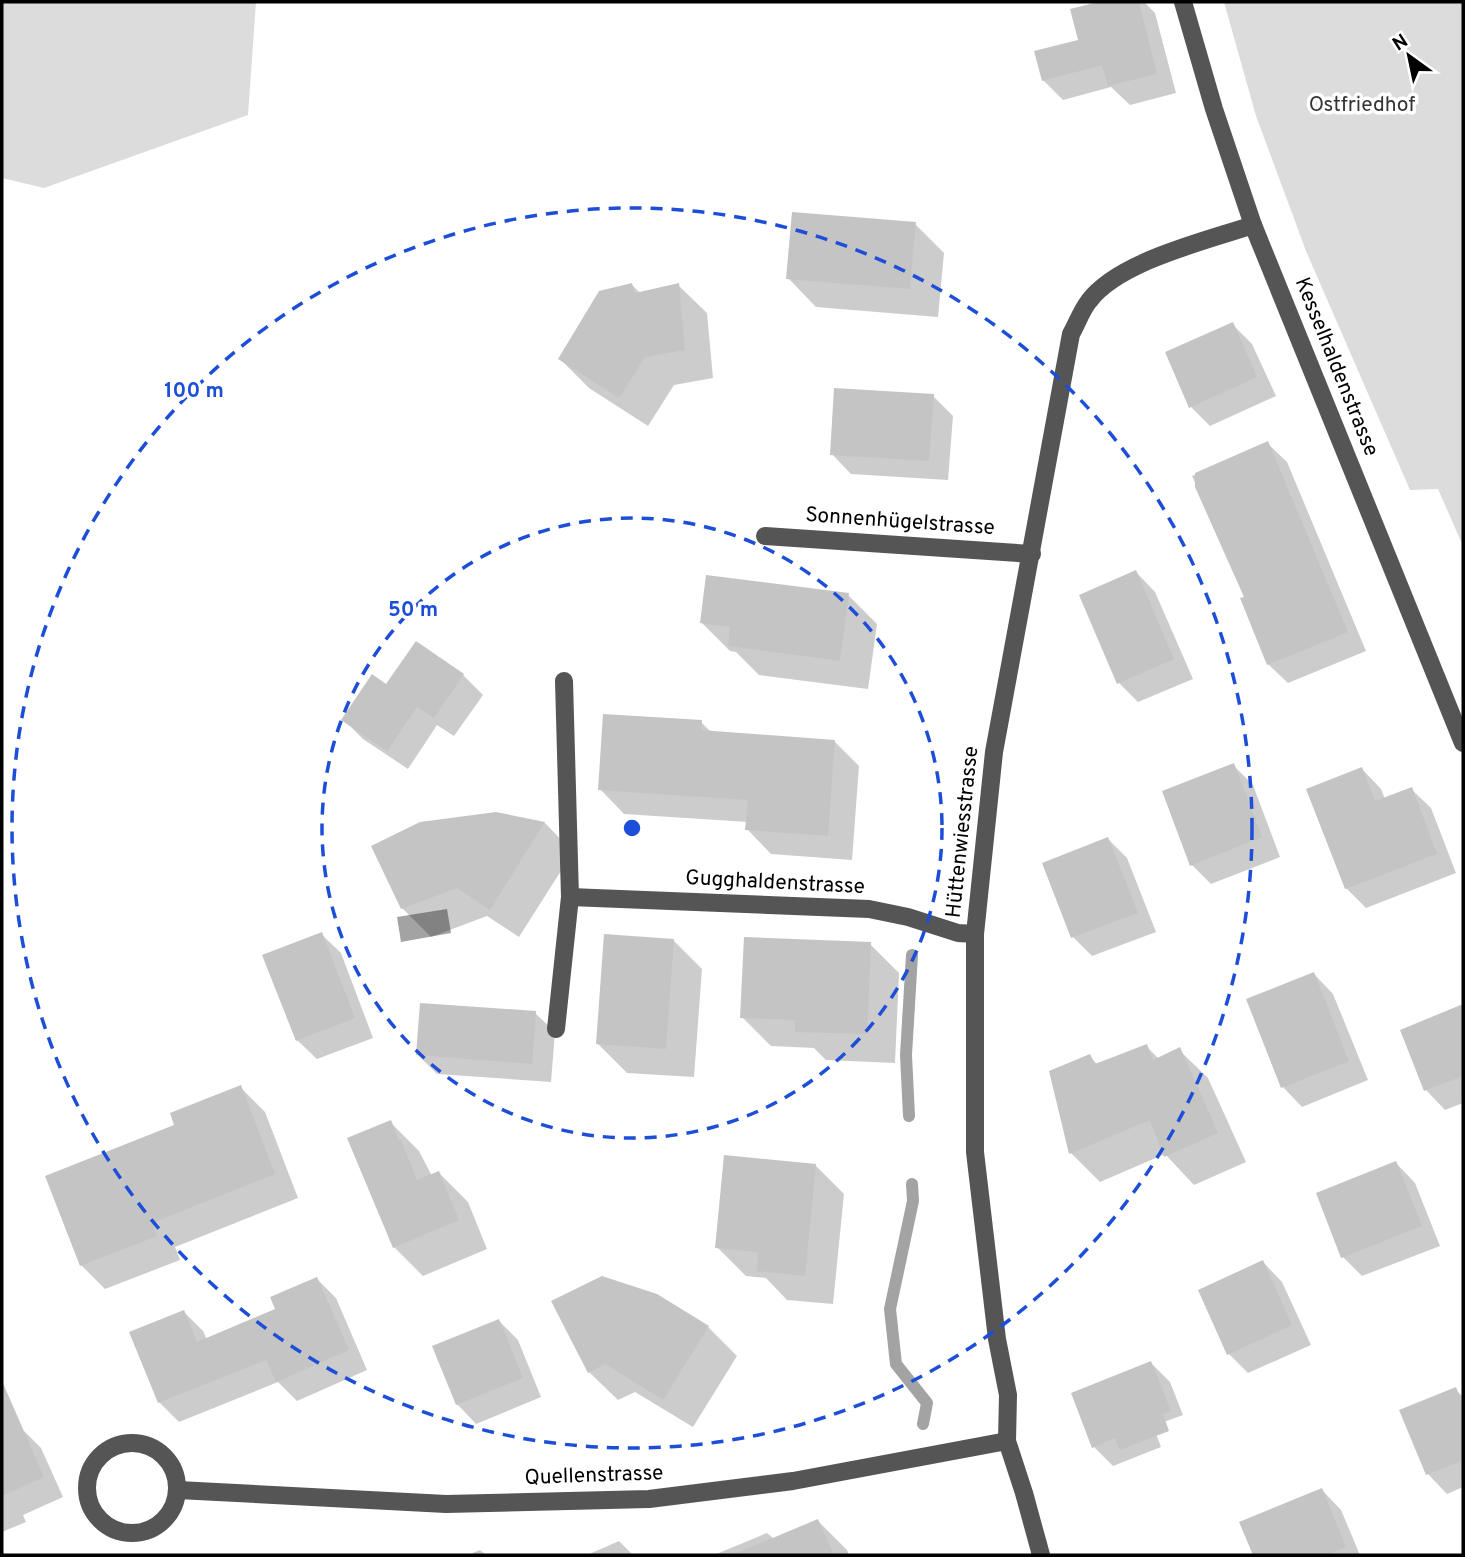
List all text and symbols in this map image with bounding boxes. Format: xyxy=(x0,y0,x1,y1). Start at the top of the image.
north arrow xyxy=(1374,21,1444,91)
text: N xyxy=(1389,30,1413,57)
park label: Ostfriedhof xyxy=(1309,92,1415,119)
street label: Kesselhaldenstrasse xyxy=(1288,274,1384,460)
text: 100 m xyxy=(164,378,224,405)
street label: Sonnenhügelstrasse xyxy=(804,502,996,542)
text: 50 m xyxy=(388,597,438,624)
street label: Hüttenwiesstrasse xyxy=(941,745,985,919)
centre of rings xyxy=(620,816,644,840)
street label: Gugghaldenstrasse xyxy=(685,865,865,901)
street label: Quellenstrasse xyxy=(524,1460,664,1492)

